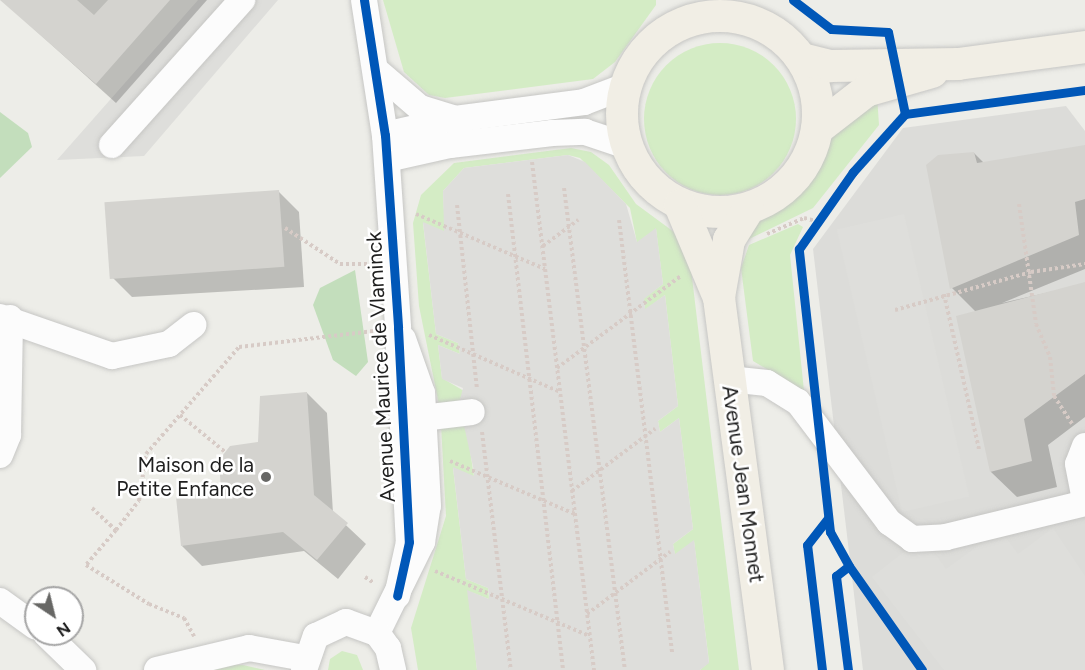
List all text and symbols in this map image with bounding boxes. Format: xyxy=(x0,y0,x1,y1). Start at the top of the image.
street label: Avenue Maurice de Vlaminck xyxy=(361,231,401,503)
street label: Avenue Jean Monnet xyxy=(717,384,769,584)
place label: Maison de la Petite Enfance xyxy=(116,452,254,502)
marker: Maison de la Petite Enfance xyxy=(259,470,273,484)
north arrow xyxy=(24,586,84,646)
text: N xyxy=(53,618,74,641)

